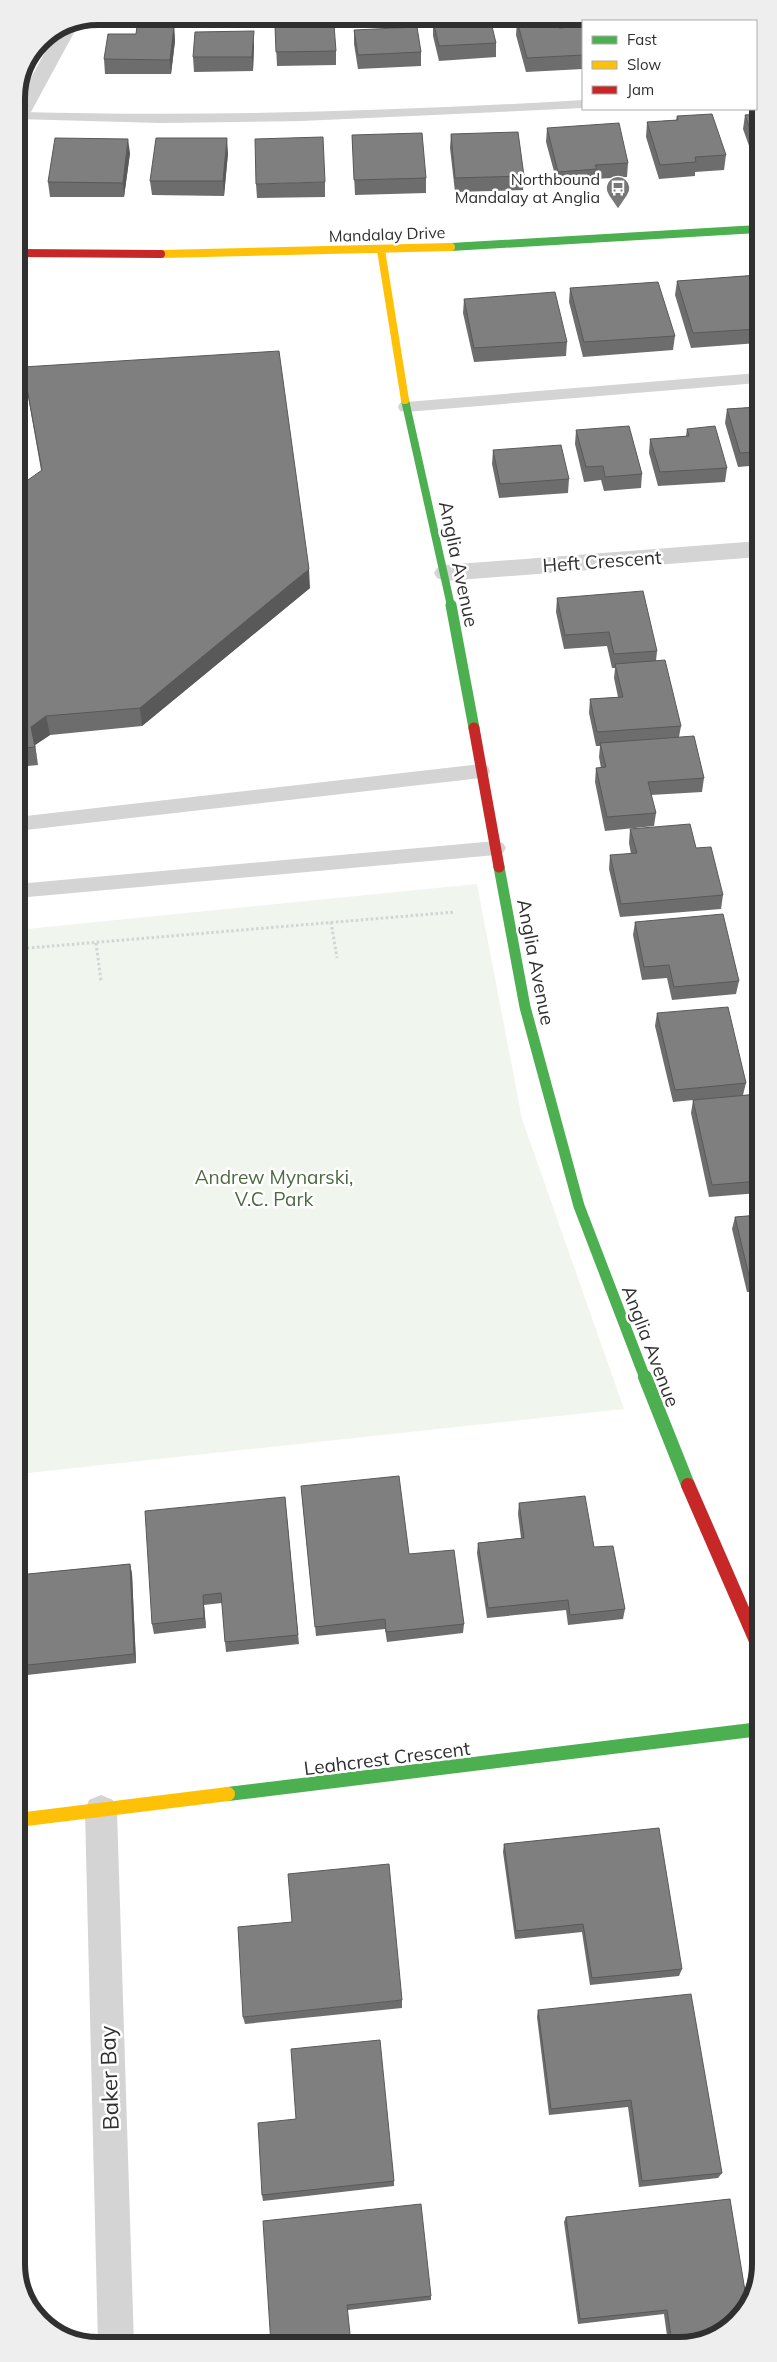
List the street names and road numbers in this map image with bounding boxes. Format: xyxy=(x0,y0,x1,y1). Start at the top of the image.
street label: Mandalay Drive xyxy=(328,222,446,246)
street label: Anglia Avenue xyxy=(434,499,484,629)
street label: Heft Crescent xyxy=(542,545,663,577)
street label: Anglia Avenue xyxy=(512,897,560,1027)
street label: Anglia Avenue xyxy=(617,1282,685,1410)
street label: Leahcrest Crescent xyxy=(302,1736,472,1780)
street label: Baker Bay xyxy=(93,2025,125,2131)

